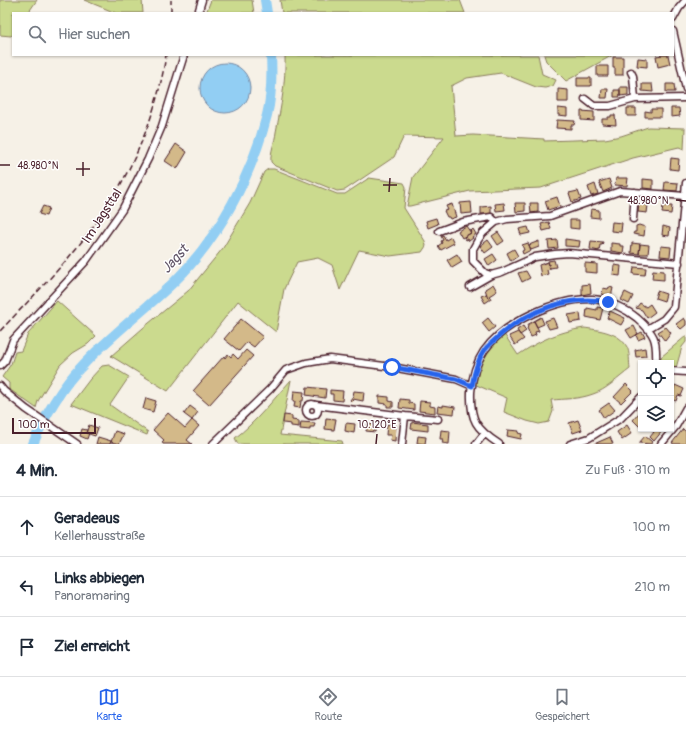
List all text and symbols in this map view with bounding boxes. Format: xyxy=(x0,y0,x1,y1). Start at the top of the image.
search box xyxy=(12,12,674,56)
icon: search xyxy=(26,23,48,45)
text: Hier suchen xyxy=(58,25,130,44)
text: 48.980°N xyxy=(17,160,59,172)
street label: Im Jagsttal xyxy=(78,186,126,246)
text: 48.980°N xyxy=(627,195,669,207)
water label: Jagst xyxy=(158,240,193,277)
route end xyxy=(599,293,617,311)
route start xyxy=(383,358,401,376)
map controls xyxy=(638,360,674,432)
button: locate xyxy=(638,360,674,396)
button: layers xyxy=(638,396,674,432)
scale bar xyxy=(12,416,96,435)
text: 100 m xyxy=(18,418,49,431)
text: 10.120°E xyxy=(358,419,396,431)
text: 4 Min. xyxy=(16,460,58,481)
text: Zu Fuß · 310 m xyxy=(585,462,670,478)
text: Geradeaus xyxy=(54,509,120,528)
icon: ahead xyxy=(16,516,38,538)
text: 100 m xyxy=(633,519,670,535)
text: Kellerhausstraße xyxy=(54,528,145,544)
text: Links abbiegen xyxy=(54,569,145,588)
icon: left xyxy=(16,576,38,598)
text: 210 m xyxy=(634,579,670,595)
text: Panoramaring xyxy=(54,588,130,604)
icon: arrive xyxy=(16,636,38,658)
text: Ziel erreicht xyxy=(54,637,130,656)
tab: Karte xyxy=(96,686,122,723)
tab: Route xyxy=(315,686,342,723)
tab: Gespeichert xyxy=(535,686,590,723)

